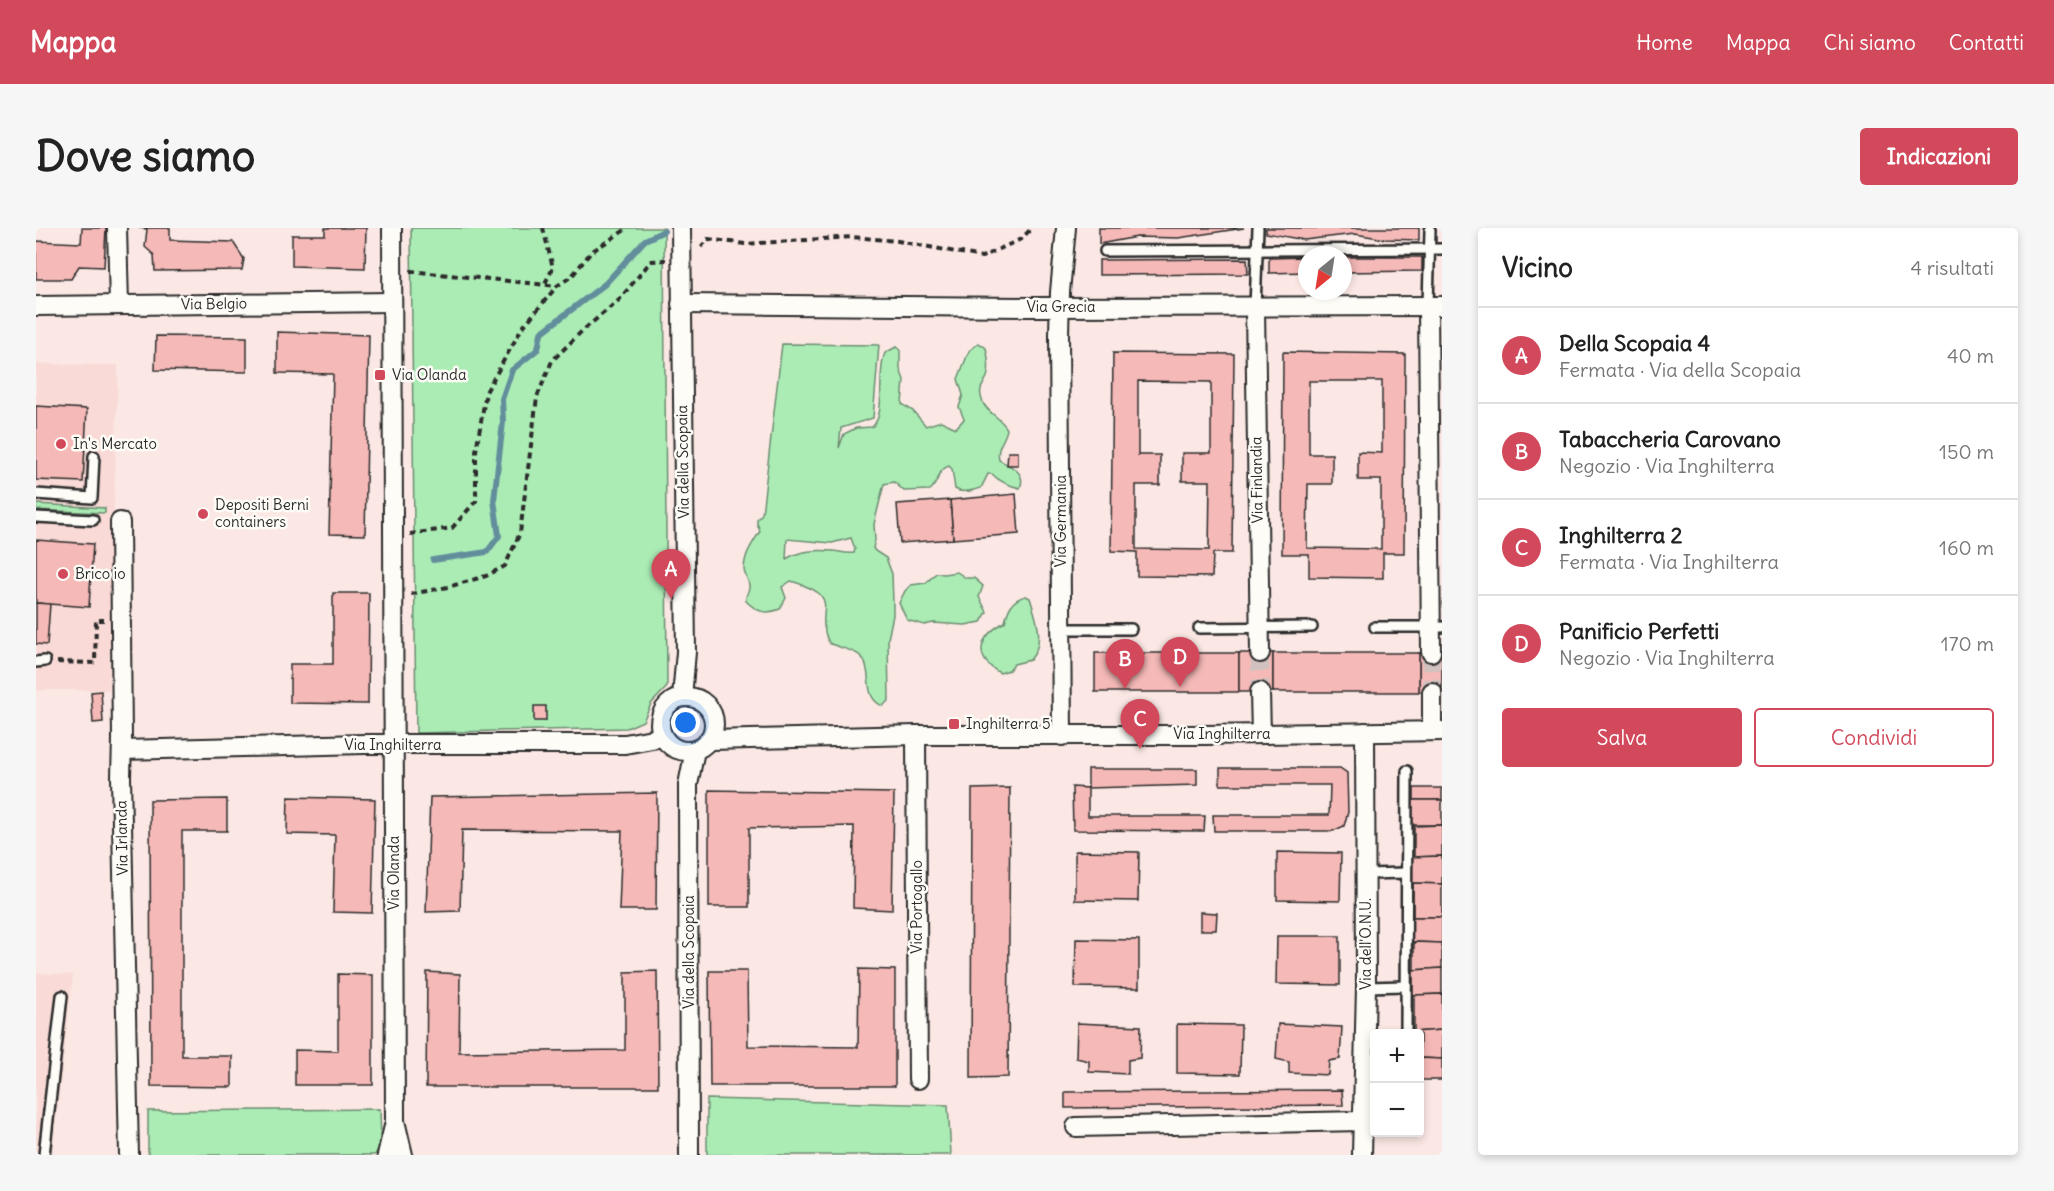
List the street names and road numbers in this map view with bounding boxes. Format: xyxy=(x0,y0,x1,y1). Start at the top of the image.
street label: Via Belgio xyxy=(181,293,247,314)
street label: Via Grecia xyxy=(1026,297,1096,316)
street label: Via della Scopaia xyxy=(672,404,693,519)
street label: Via Finlandia xyxy=(1246,436,1267,524)
street label: Via Germania xyxy=(1051,474,1070,567)
street label: Via Inghilterra xyxy=(1173,724,1271,743)
street label: Via Inghilterra xyxy=(344,735,442,754)
street label: Via Irlanda xyxy=(111,800,132,876)
street label: Via Olanda xyxy=(384,835,403,910)
street label: Via Portogallo xyxy=(907,860,926,954)
street label: Via della Scopaia xyxy=(679,895,698,1009)
street label: Via dell'O.N.U. xyxy=(1356,898,1375,990)

